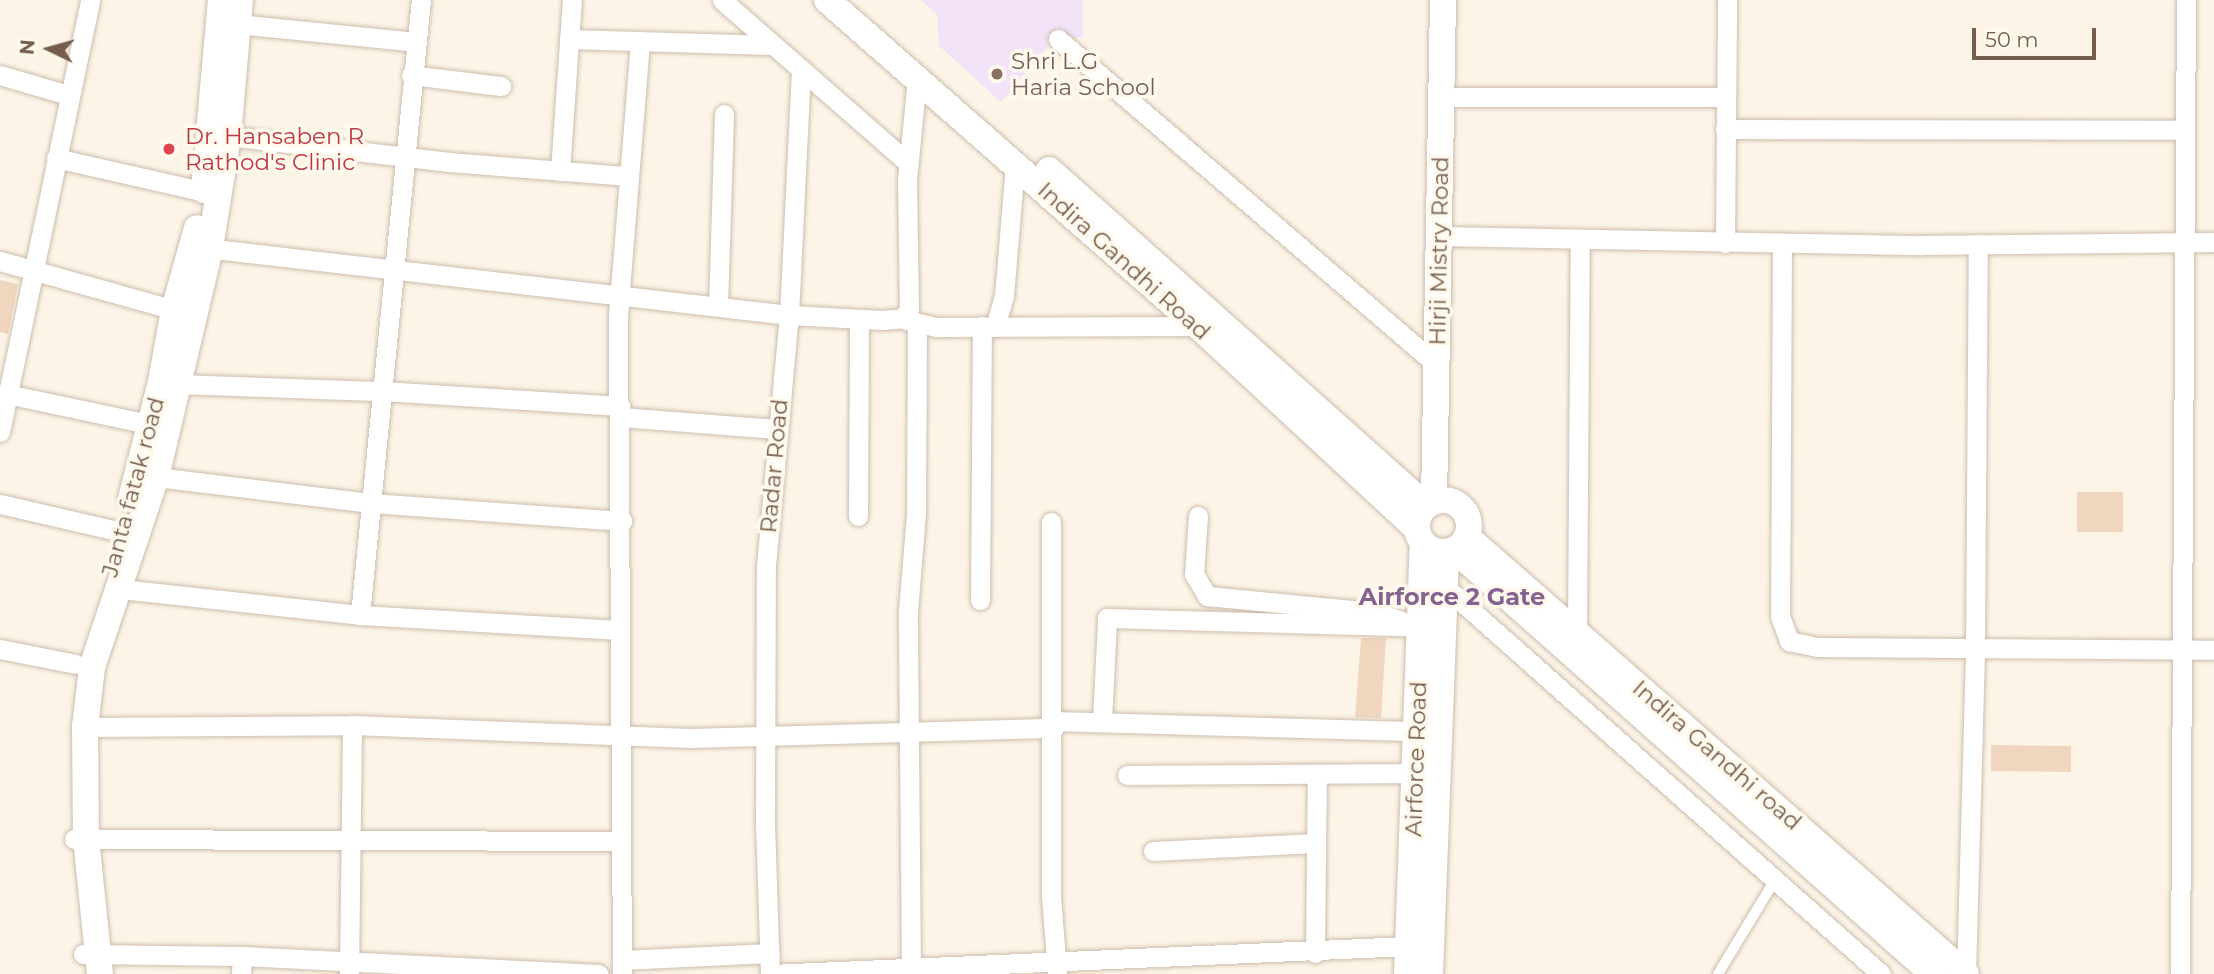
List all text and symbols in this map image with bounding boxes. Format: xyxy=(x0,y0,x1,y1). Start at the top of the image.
north arrow xyxy=(14,14,84,84)
scale bar xyxy=(1976,14,2100,58)
text: 50 m xyxy=(1985,27,2039,52)
text: N xyxy=(15,38,40,56)
place label: Shri L.G Haria School xyxy=(1011,47,1156,101)
marker: Shri L.G Haria School xyxy=(989,66,1005,82)
place label: Dr. Hansaben R Rathod's Clinic xyxy=(185,122,364,176)
marker: Dr. Hansaben R Rathod's Clinic xyxy=(159,139,179,159)
street label: Hirji Mistry Road xyxy=(1424,156,1454,346)
street label: Indira Gandhi Road xyxy=(1032,176,1216,346)
street label: Janta fatak road xyxy=(96,394,170,580)
street label: Radar Road xyxy=(754,398,794,534)
district label: Airforce 2 Gate xyxy=(1359,583,1545,611)
street label: Indira Gandhi road xyxy=(1627,674,1807,836)
street label: Airforce Road xyxy=(1399,681,1433,837)

